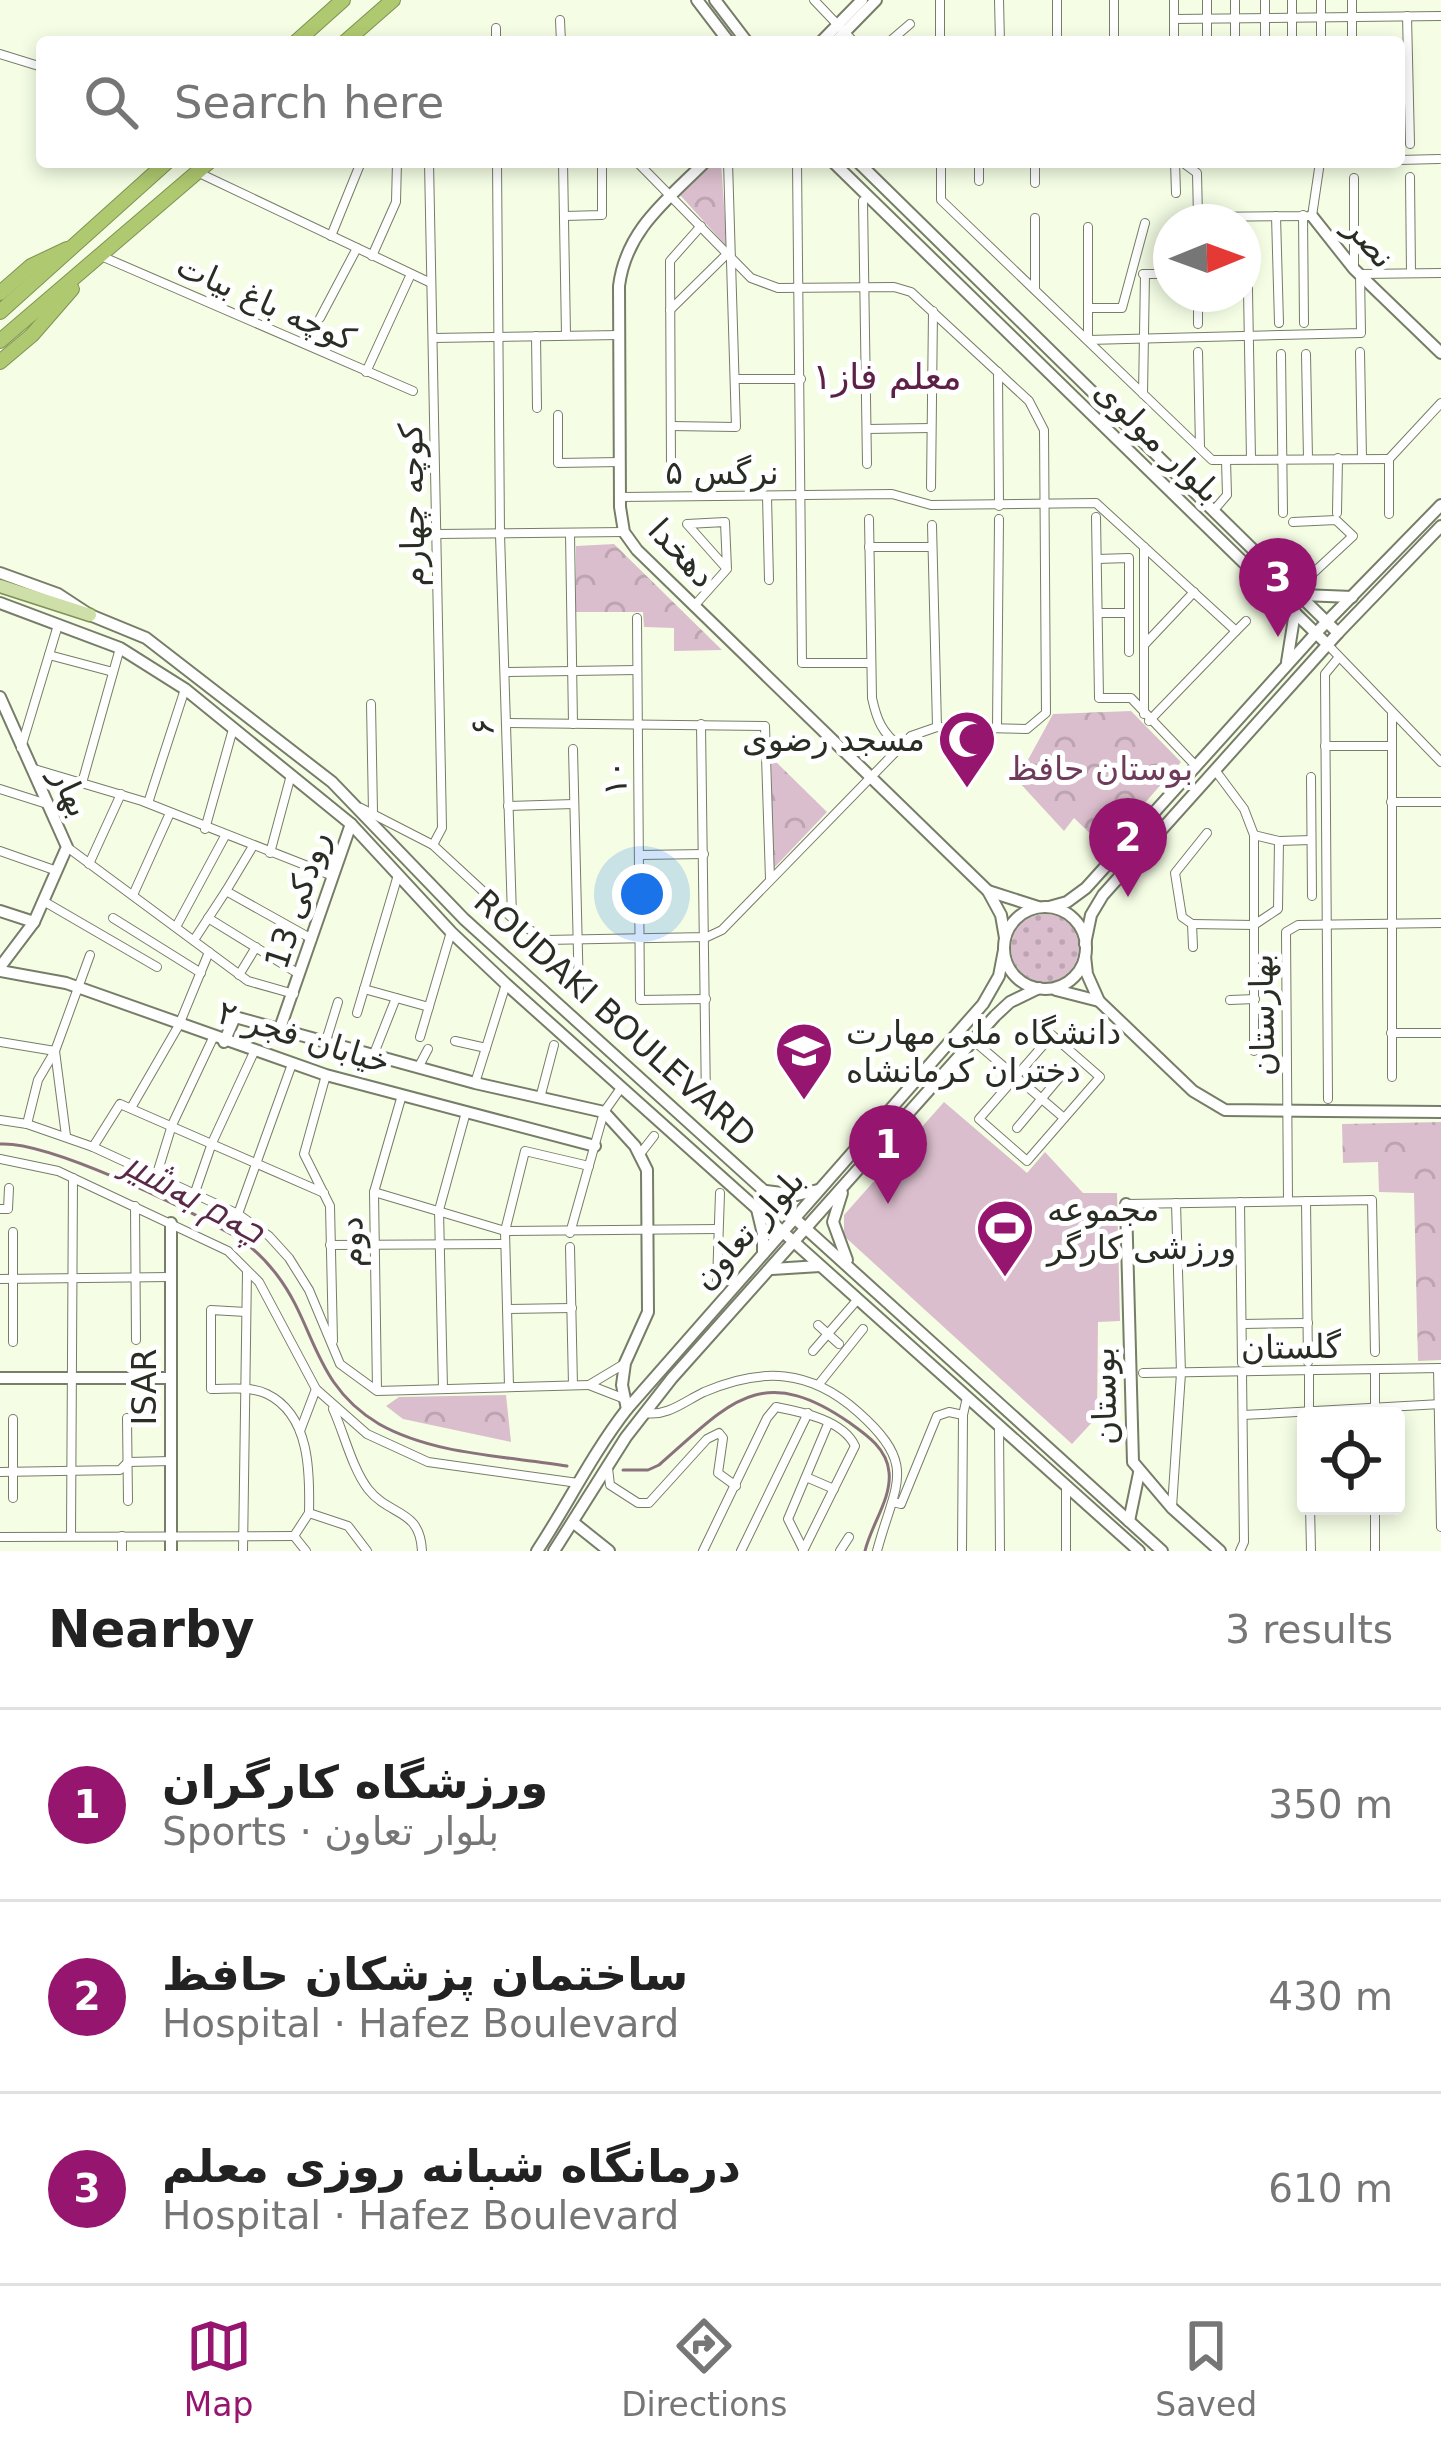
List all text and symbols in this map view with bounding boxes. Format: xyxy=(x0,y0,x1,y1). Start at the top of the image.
search box xyxy=(36,36,1405,168)
icon: search xyxy=(78,69,144,135)
text: Search here xyxy=(174,76,444,129)
north arrow xyxy=(1153,204,1261,312)
street label: نصر xyxy=(1336,207,1403,276)
street label: کوچه باغ بیات xyxy=(171,245,361,359)
district label: معلم فاز۱ xyxy=(813,356,961,398)
street label: بلوار مولوی xyxy=(1087,371,1229,511)
street label: کوچه چهارم xyxy=(391,423,433,587)
street label: نرگس ۵ xyxy=(665,453,779,492)
street label: دهخدا xyxy=(640,510,724,596)
pin: 3 xyxy=(1239,538,1317,637)
mosque icon: مسجد رضوی xyxy=(936,708,998,790)
street label: ۶ xyxy=(462,718,502,736)
place label: مسجد رضوی xyxy=(742,720,925,759)
park label: بوستان حافظ xyxy=(1007,749,1193,788)
street label: بهار xyxy=(42,759,99,823)
street label: ۱۰ xyxy=(595,760,635,796)
pin: 2 xyxy=(1089,798,1167,897)
street label: رودکی 13 xyxy=(256,826,338,974)
your location xyxy=(612,864,672,924)
street label: ROUDAKI BOULEVARD xyxy=(466,881,764,1155)
street label: بهارستان xyxy=(1241,954,1283,1076)
street label: خیابان فجر ۲ xyxy=(213,992,395,1082)
place label: دانشگاه ملی مهارت دختران کرمانشاه xyxy=(846,1013,1121,1090)
school or university icon: دانشگاه ملی مهارت دختران کرمانشاه xyxy=(773,1020,835,1102)
pin: 1 xyxy=(849,1105,927,1204)
water label: چەم بەشیر xyxy=(111,1141,273,1256)
street label: بلوار تعاون xyxy=(684,1161,812,1297)
place label: مجموعه ورزشی کارگر xyxy=(1045,1190,1236,1267)
sports icon: مجموعه ورزشی کارگر xyxy=(974,1197,1036,1279)
street label: دوم xyxy=(331,1216,371,1268)
street label: گلستان xyxy=(1241,1327,1342,1367)
street label: بوستان xyxy=(1083,1346,1125,1446)
street label: ISAR xyxy=(125,1349,164,1425)
map controls xyxy=(1297,1407,1405,1515)
button: locate xyxy=(1297,1407,1405,1515)
text: Nearby xyxy=(48,1600,255,1659)
text: 3 results xyxy=(1225,1607,1393,1652)
text: ورزشگاه کارگران xyxy=(162,1756,548,1809)
text: 1 xyxy=(73,1782,101,1827)
text: 350 m xyxy=(1268,1782,1393,1827)
text: Sports · بلوار تعاون xyxy=(162,1809,499,1854)
text: ساختمان پزشکان حافظ xyxy=(162,1948,688,2001)
text: 2 xyxy=(73,1974,101,2019)
text: 430 m xyxy=(1268,1974,1393,2019)
text: Hospital · Hafez Boulevard xyxy=(162,2001,679,2046)
text: درمانگاه شبانه روزی معلم xyxy=(162,2140,741,2193)
text: 3 xyxy=(73,2166,101,2211)
text: 610 m xyxy=(1268,2166,1393,2211)
text: Hospital · Hafez Boulevard xyxy=(162,2193,679,2238)
tab: Map xyxy=(184,2313,254,2424)
tab: Directions xyxy=(621,2313,787,2424)
tab: Saved xyxy=(1155,2313,1257,2424)

